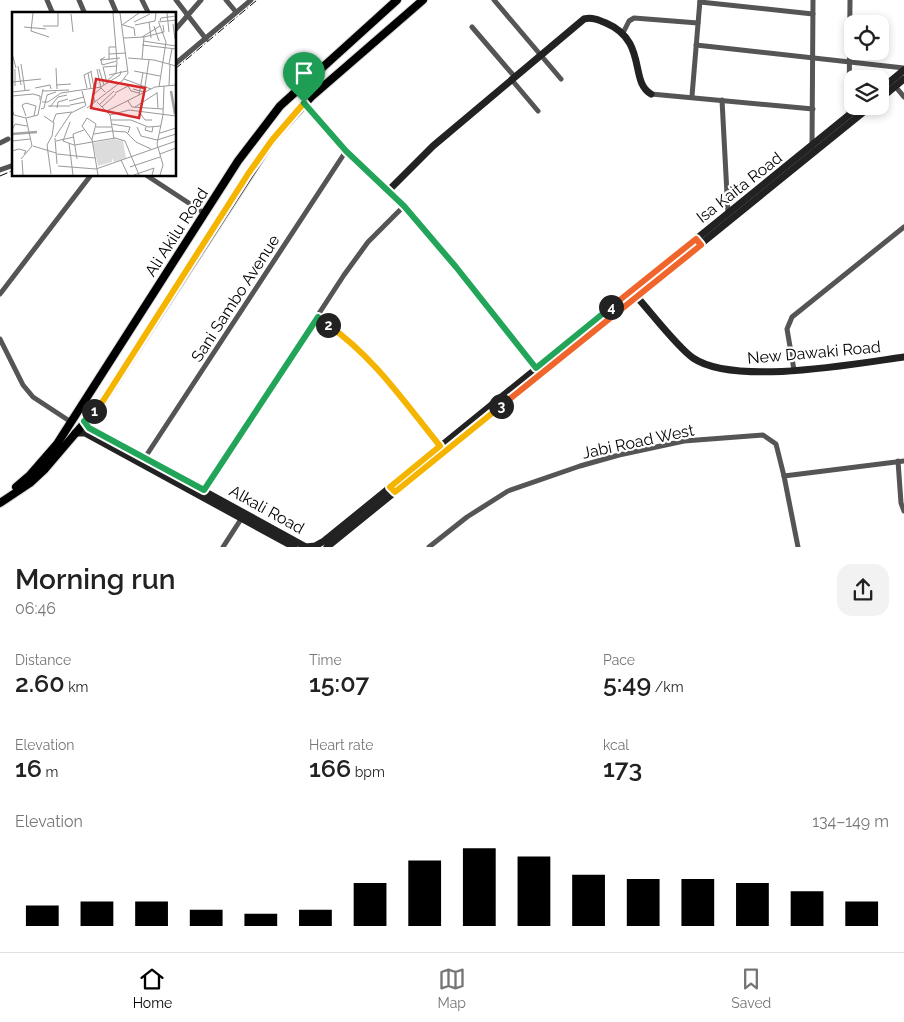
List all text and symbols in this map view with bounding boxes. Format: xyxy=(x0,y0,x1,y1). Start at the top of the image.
inset map xyxy=(12,12,176,176)
map controls xyxy=(844,15,889,115)
button: locate xyxy=(844,15,889,60)
pin xyxy=(283,52,325,103)
icon: arrive xyxy=(290,59,318,87)
button: layers xyxy=(844,70,889,115)
street label: Isa Kaita Road xyxy=(693,148,786,227)
street label: Ali Akilu Road xyxy=(141,185,212,280)
street label: Sani Sambo Avenue xyxy=(187,231,284,365)
pin: 4 xyxy=(598,294,624,320)
text: 4 xyxy=(608,299,616,315)
pin: 2 xyxy=(316,312,340,338)
text: 2 xyxy=(325,317,332,333)
street label: New Dawaki Road xyxy=(747,337,882,368)
pin: 3 xyxy=(488,394,514,418)
pin: 1 xyxy=(82,398,106,424)
text: 3 xyxy=(498,398,505,414)
text: 1 xyxy=(91,403,98,419)
street label: Jabi Road West xyxy=(580,420,696,463)
street label: Alkali Road xyxy=(226,481,308,538)
text: Morning run xyxy=(15,563,175,596)
button: share xyxy=(837,564,889,616)
text: 06:46 xyxy=(15,599,56,618)
text: Distance xyxy=(15,652,71,668)
text: Time xyxy=(309,652,342,668)
text: Pace xyxy=(603,652,635,668)
text: 2.60 xyxy=(15,668,65,698)
text: 15:07 xyxy=(309,668,369,698)
text: 5:49 xyxy=(603,668,651,698)
text: km xyxy=(65,679,88,695)
text: /km xyxy=(651,679,684,695)
text: Elevation xyxy=(15,737,74,753)
text: Heart rate xyxy=(309,737,373,753)
text: kcal xyxy=(603,737,629,753)
text: 16 xyxy=(15,753,42,783)
text: 166 xyxy=(309,753,351,783)
text: 173 xyxy=(603,753,642,783)
text: m xyxy=(42,764,58,780)
text: bpm xyxy=(351,764,385,780)
text: Elevation xyxy=(15,812,83,831)
text: 134–149 m xyxy=(812,812,889,831)
tab: Home xyxy=(133,965,172,1011)
tab: Map xyxy=(438,965,466,1011)
tab: Saved xyxy=(731,965,771,1011)

